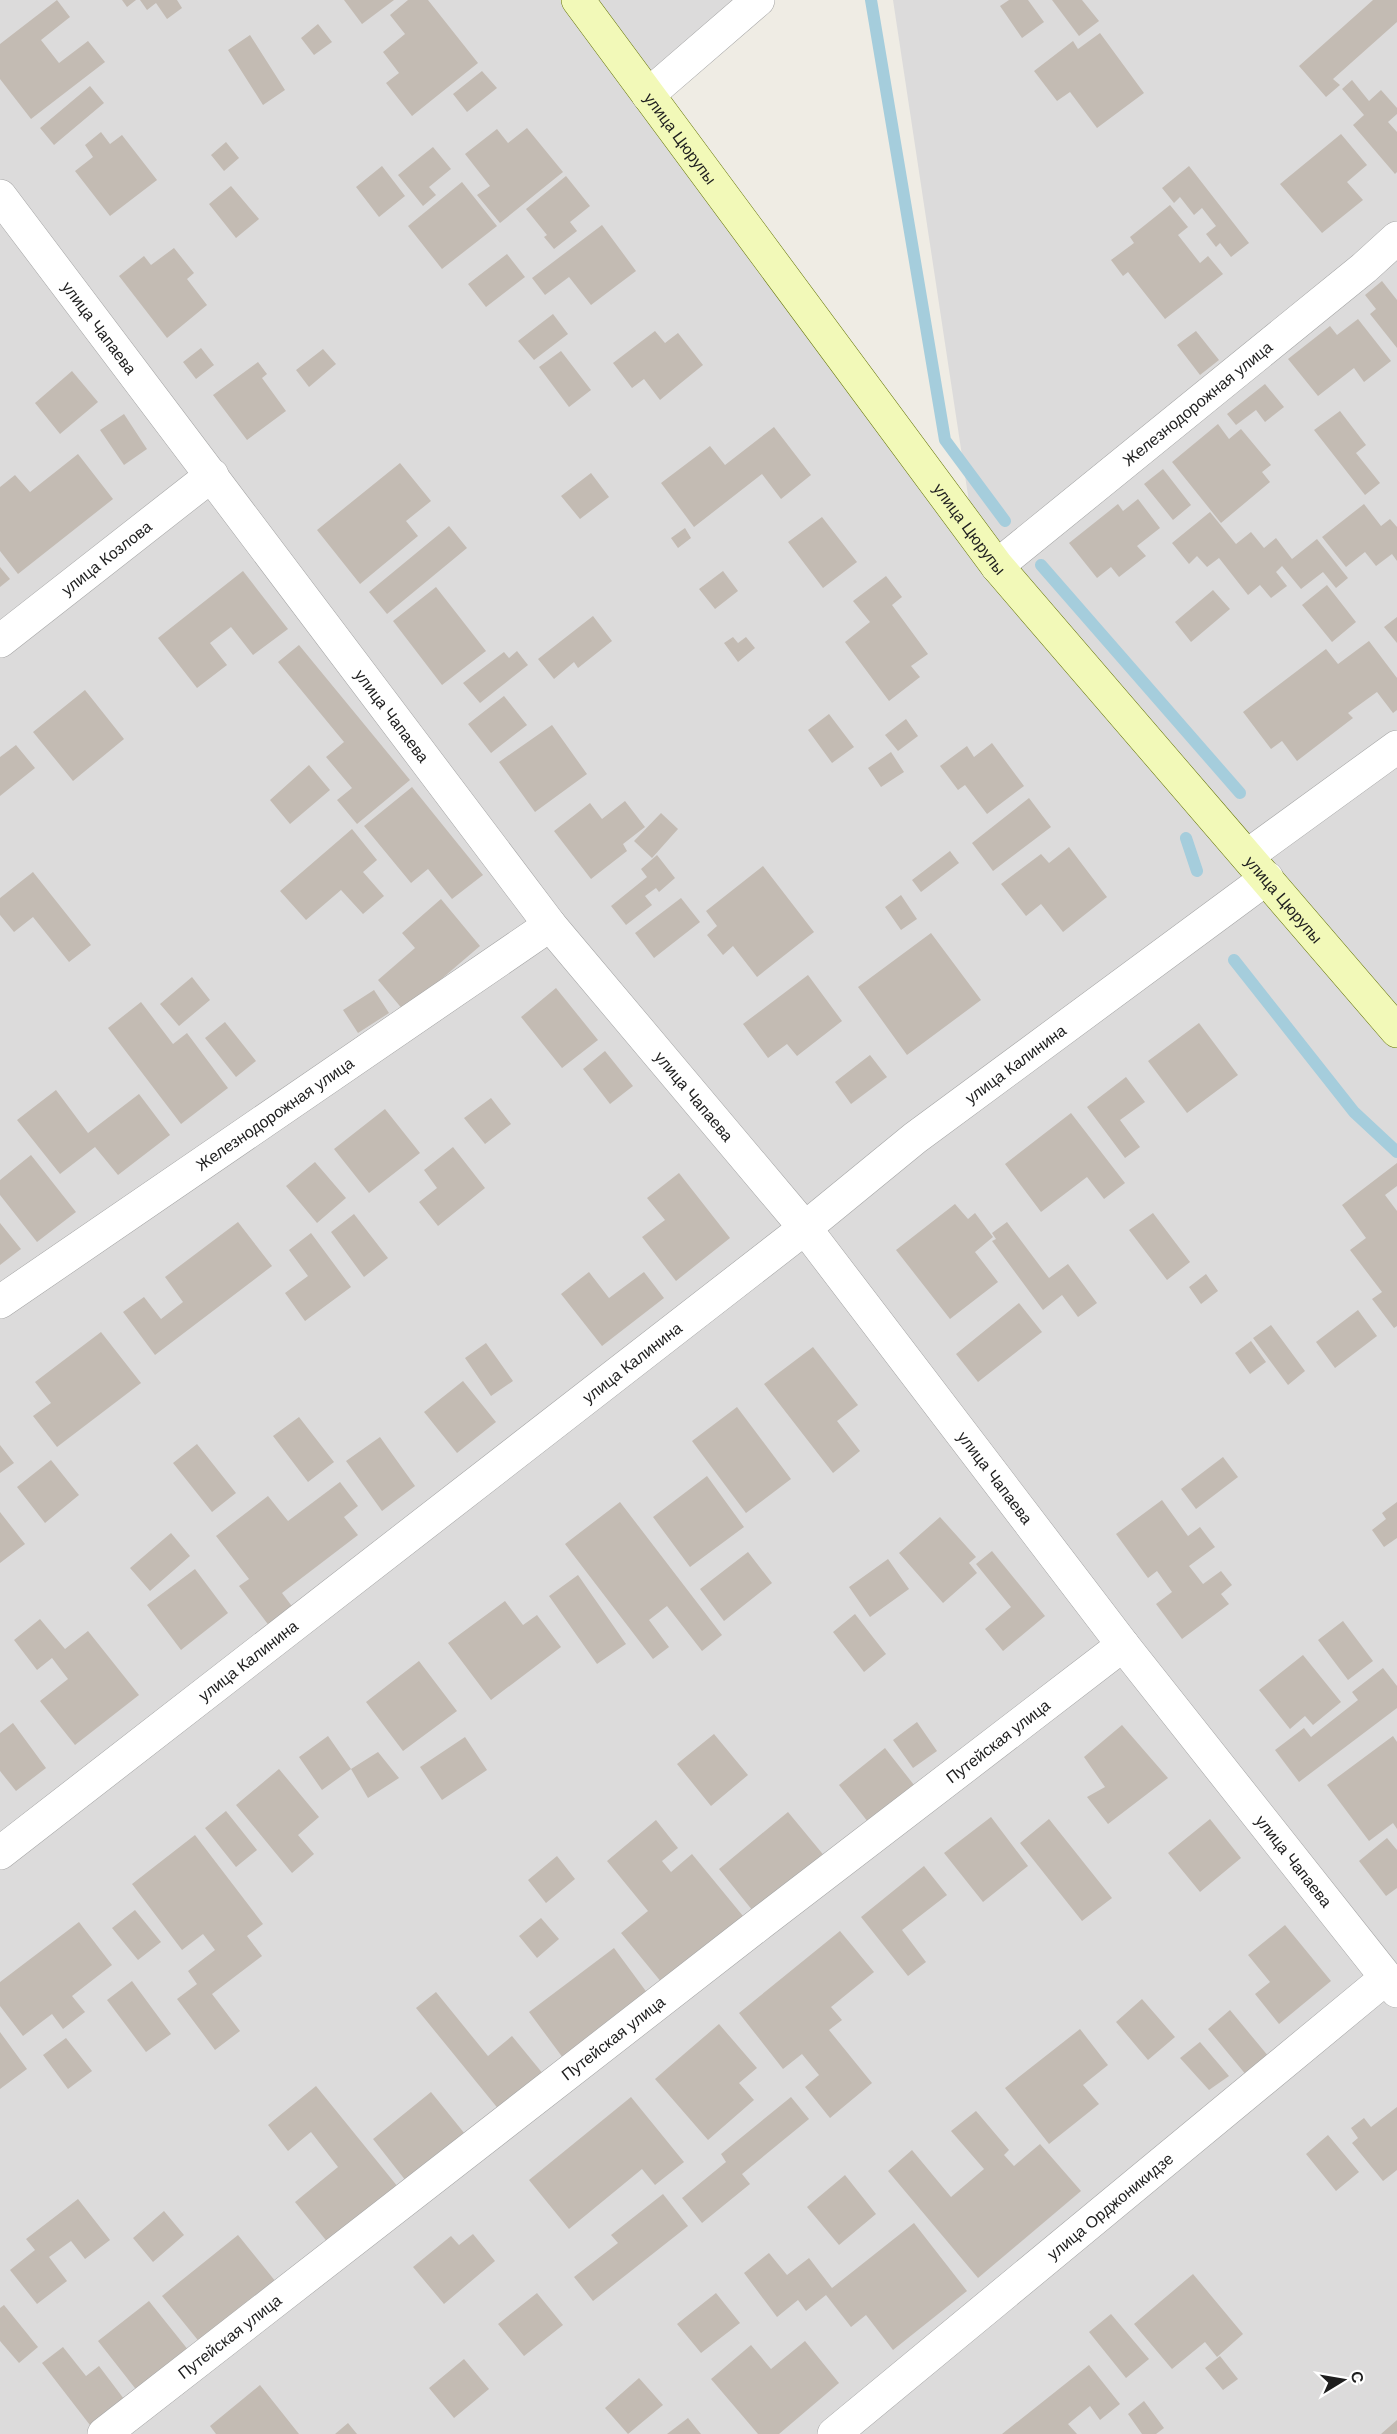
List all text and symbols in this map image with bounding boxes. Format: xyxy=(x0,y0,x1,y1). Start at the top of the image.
street label: улица Цюрупы xyxy=(641,90,719,187)
street label: улица Чапаева xyxy=(59,278,139,378)
street label: Железнодорожная улица xyxy=(1120,338,1276,469)
street label: улица Цюрупы xyxy=(930,480,1009,578)
street label: улица Козлова xyxy=(58,518,155,599)
street label: улица Чапаева xyxy=(351,666,432,766)
street label: улица Цюрупы xyxy=(1241,853,1325,947)
street label: улица Калинина xyxy=(962,1022,1069,1107)
street label: улица Чапаева xyxy=(651,1048,736,1145)
street label: Железнодорожная улица xyxy=(193,1054,357,1174)
street label: улица Калинина xyxy=(579,1319,685,1406)
street label: улица Чапаева xyxy=(954,1428,1036,1527)
street label: улица Калинина xyxy=(196,1617,301,1704)
street label: Путейская улица xyxy=(943,1696,1053,1786)
street label: улица Чапаева xyxy=(1252,1812,1335,1910)
street label: Путейская улица xyxy=(558,1993,668,2084)
street label: улица Орджоникидзе xyxy=(1044,2150,1177,2263)
street label: Путейская улица xyxy=(175,2291,285,2382)
north arrow xyxy=(1313,2350,1373,2410)
text: С xyxy=(1348,2370,1367,2385)

